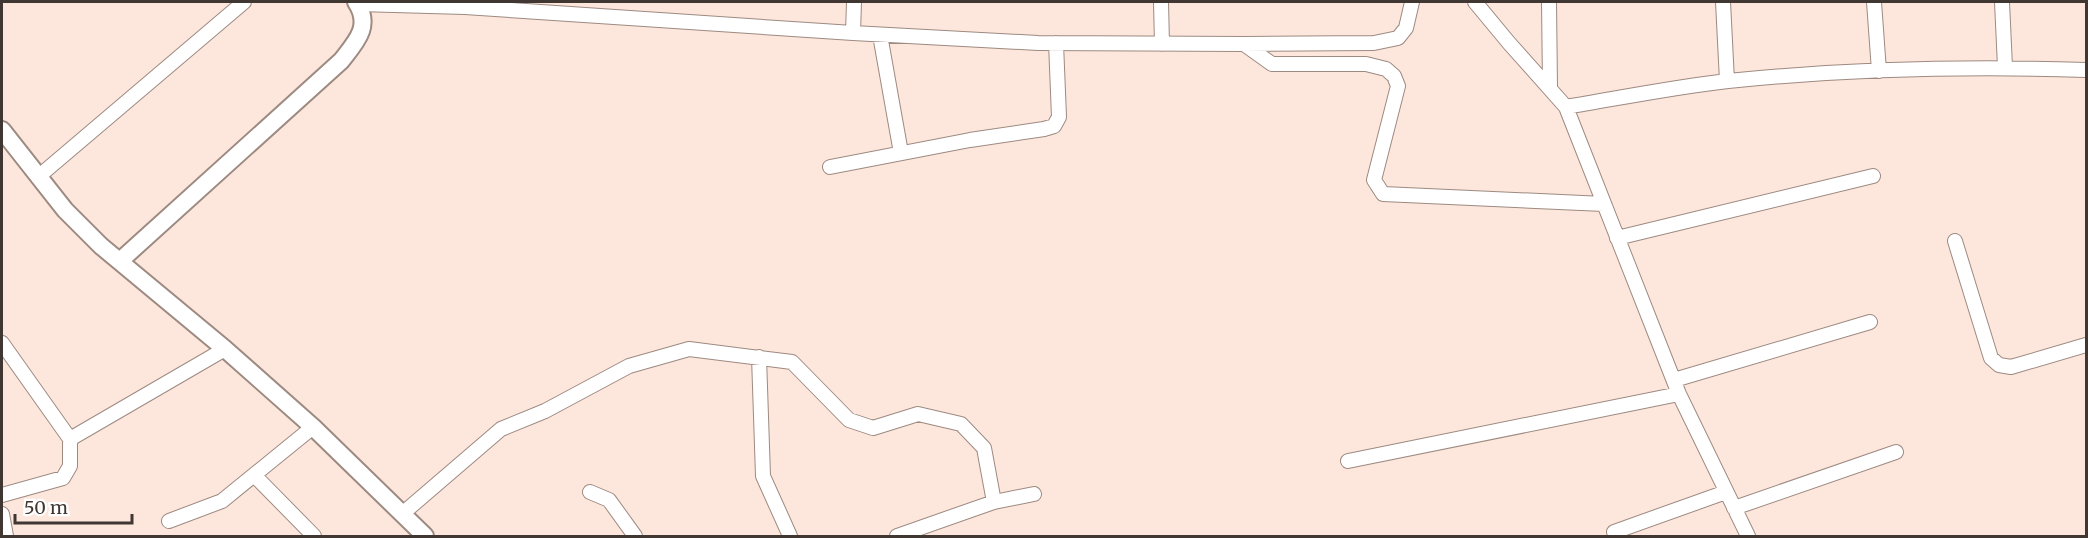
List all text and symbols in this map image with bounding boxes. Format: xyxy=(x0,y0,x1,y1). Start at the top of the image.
scale bar xyxy=(15,487,132,525)
text: 50 m xyxy=(24,496,68,519)

